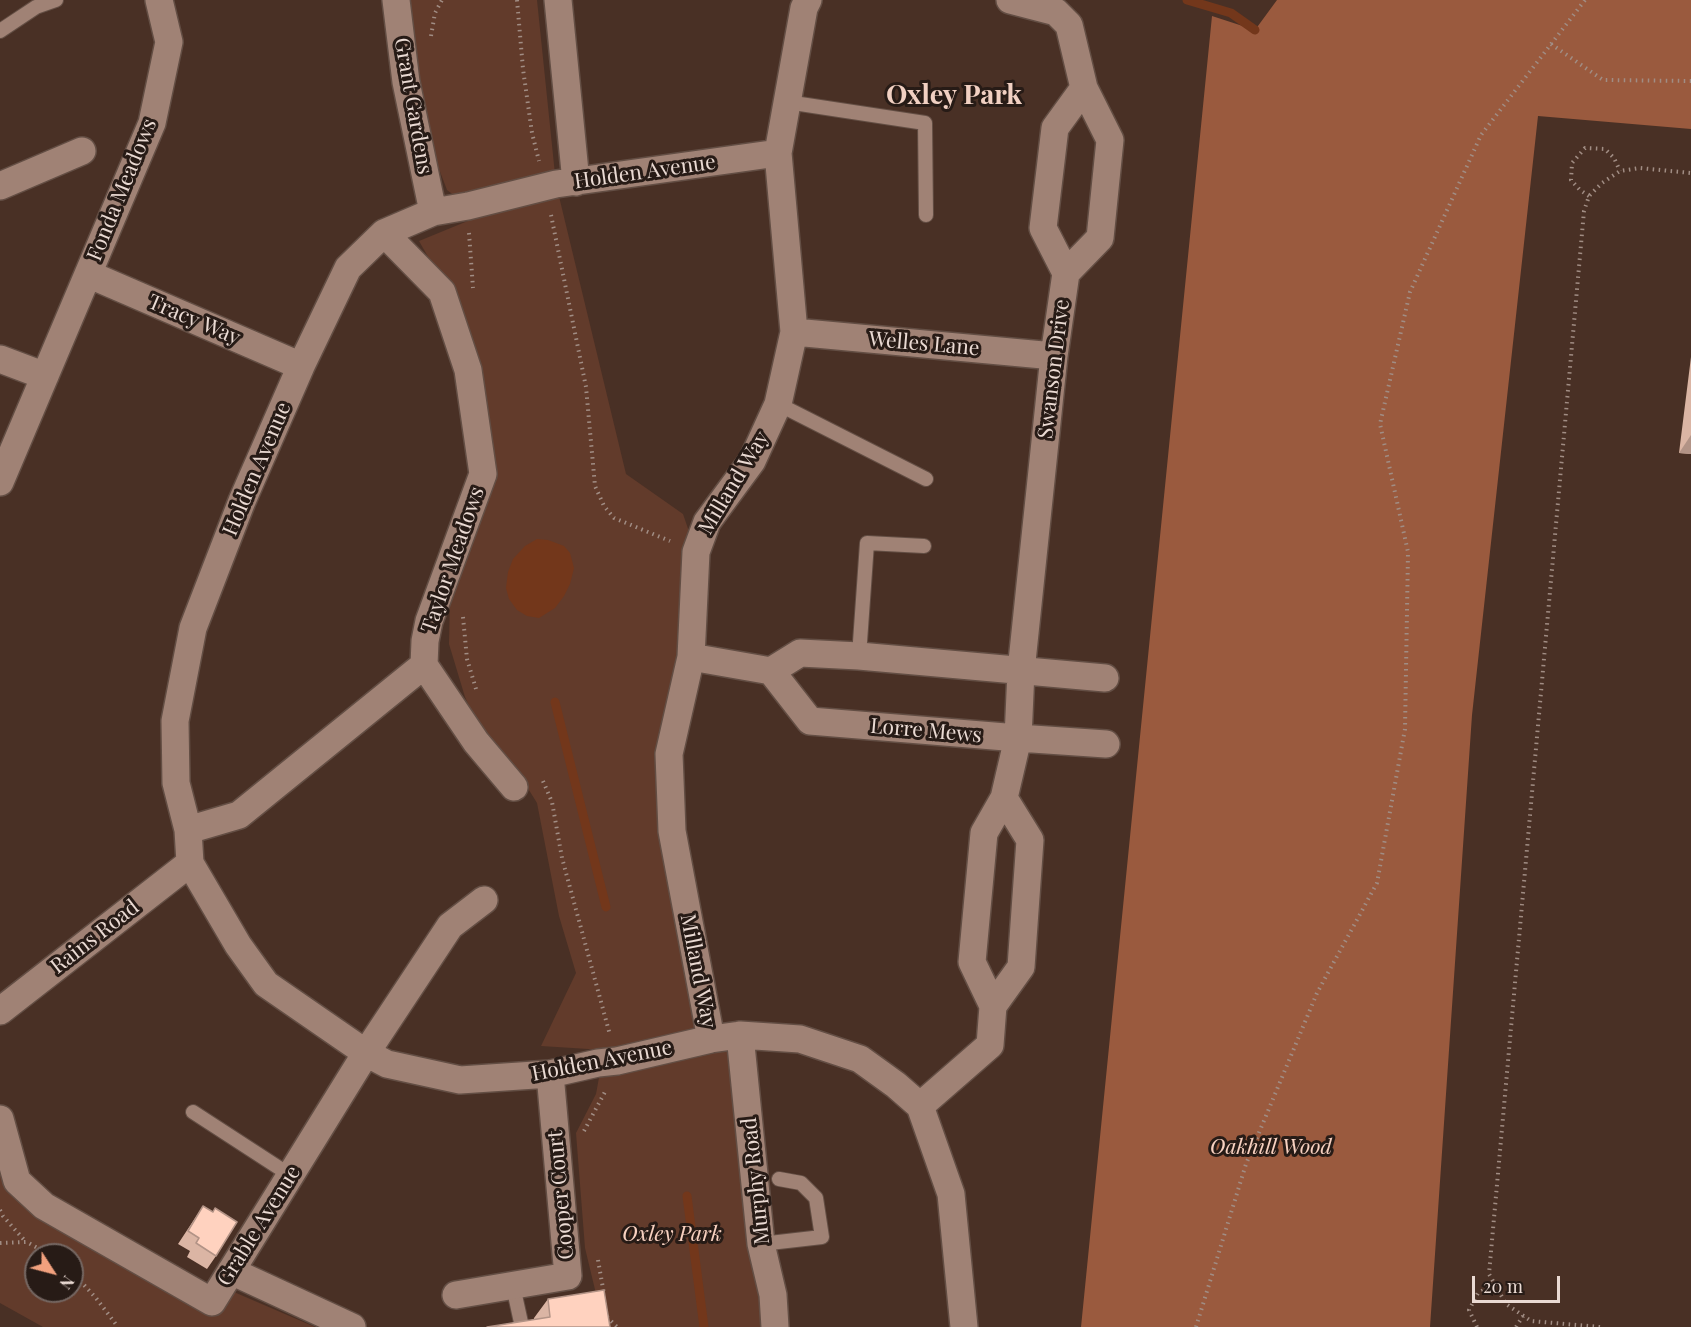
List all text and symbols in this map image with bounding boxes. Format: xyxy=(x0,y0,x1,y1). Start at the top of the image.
street label: Grant Gardens xyxy=(389,36,437,176)
district label: Oxley Park xyxy=(886,80,1022,112)
street label: Fonda Meadows xyxy=(82,115,162,265)
street label: Holden Avenue xyxy=(573,150,717,194)
street label: Tracy Way xyxy=(144,289,244,351)
street label: Swanson Drive xyxy=(1033,298,1075,440)
street label: Welles Lane xyxy=(868,327,980,361)
street label: Holden Avenue xyxy=(218,398,296,540)
street label: Milland Way xyxy=(693,427,775,539)
street label: Taylor Meadows xyxy=(416,484,490,636)
street label: Lorre Mews xyxy=(869,714,983,748)
street label: Rains Road xyxy=(46,895,144,979)
street label: Milland Way xyxy=(675,912,721,1030)
street label: Holden Avenue xyxy=(530,1035,674,1087)
street label: Murphy Road xyxy=(737,1116,775,1246)
street label: Cooper Court xyxy=(543,1129,579,1261)
park label: Oakhill Wood xyxy=(1210,1134,1332,1160)
street label: Grable Avenue xyxy=(212,1161,306,1291)
park label: Oxley Park xyxy=(622,1221,722,1247)
north arrow xyxy=(24,1243,84,1303)
scale bar xyxy=(1475,1264,1564,1302)
text: N xyxy=(55,1272,79,1294)
text: 20 m xyxy=(1483,1274,1523,1298)

